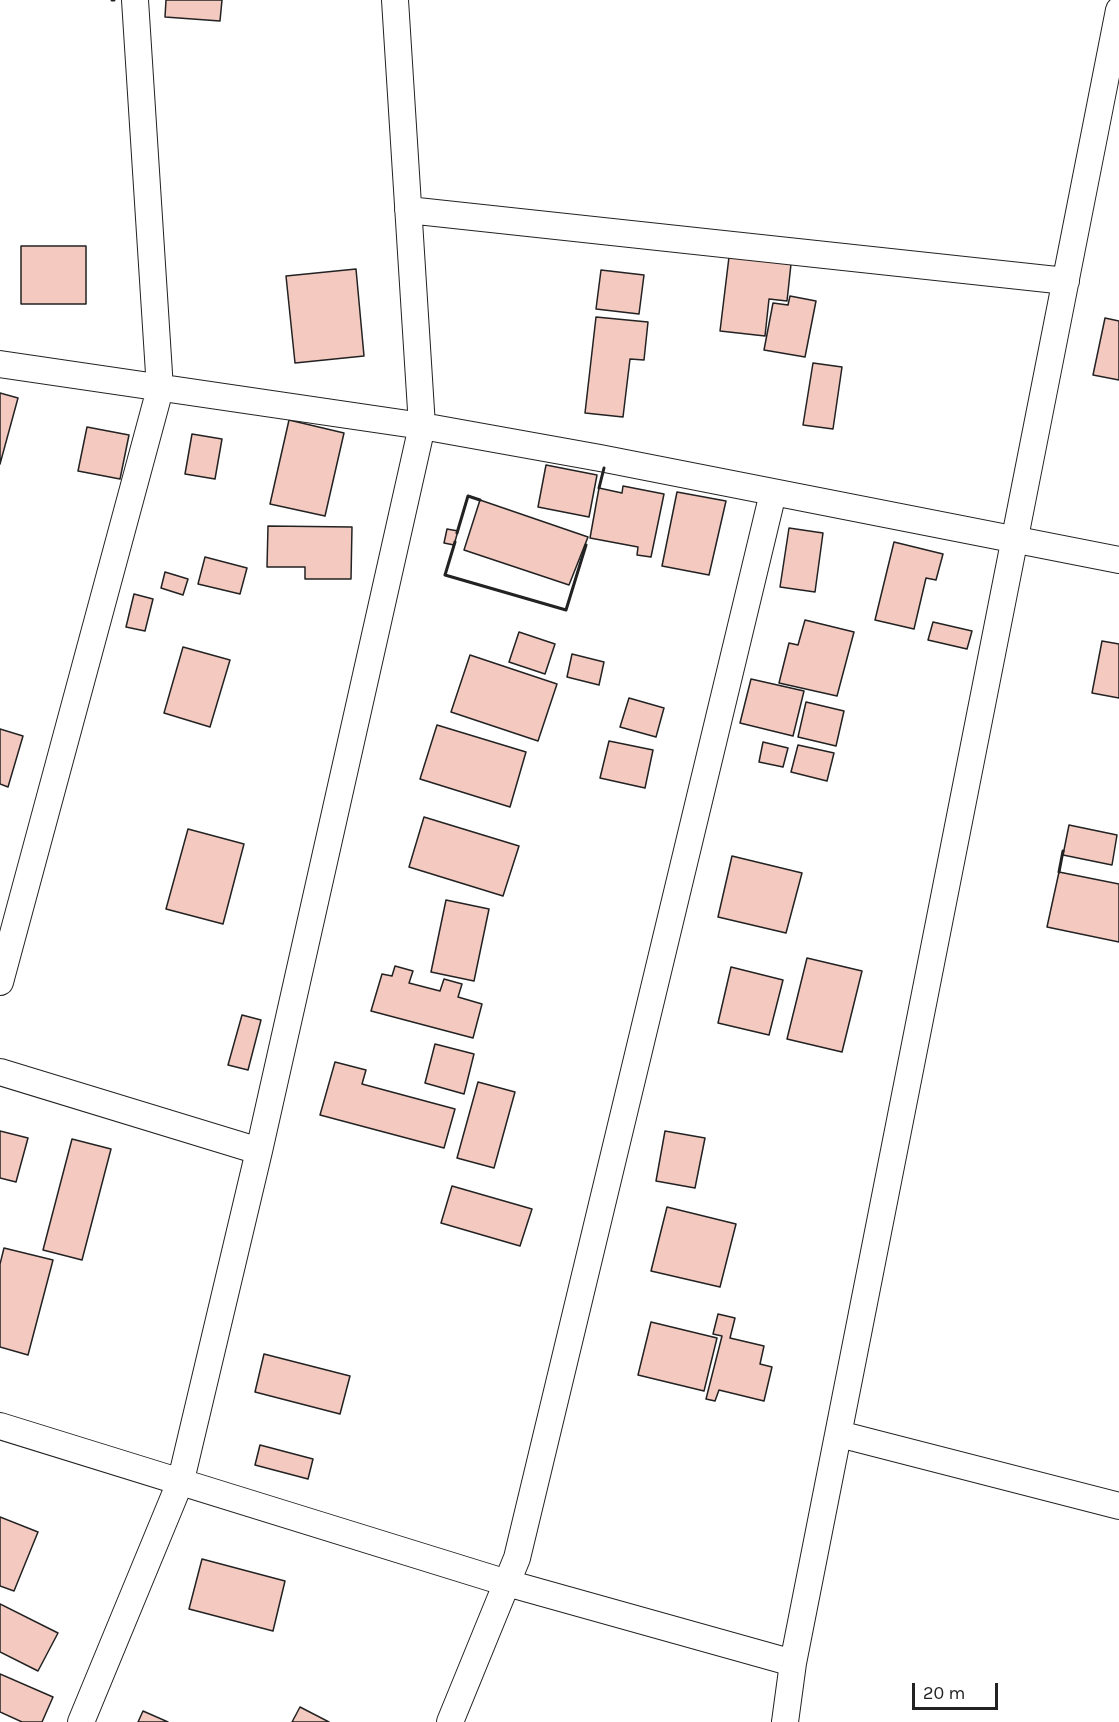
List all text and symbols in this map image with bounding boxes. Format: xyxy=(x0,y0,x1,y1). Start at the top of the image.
scale bar xyxy=(915,1671,1000,1709)
text: 20 m xyxy=(923,1682,965,1704)

